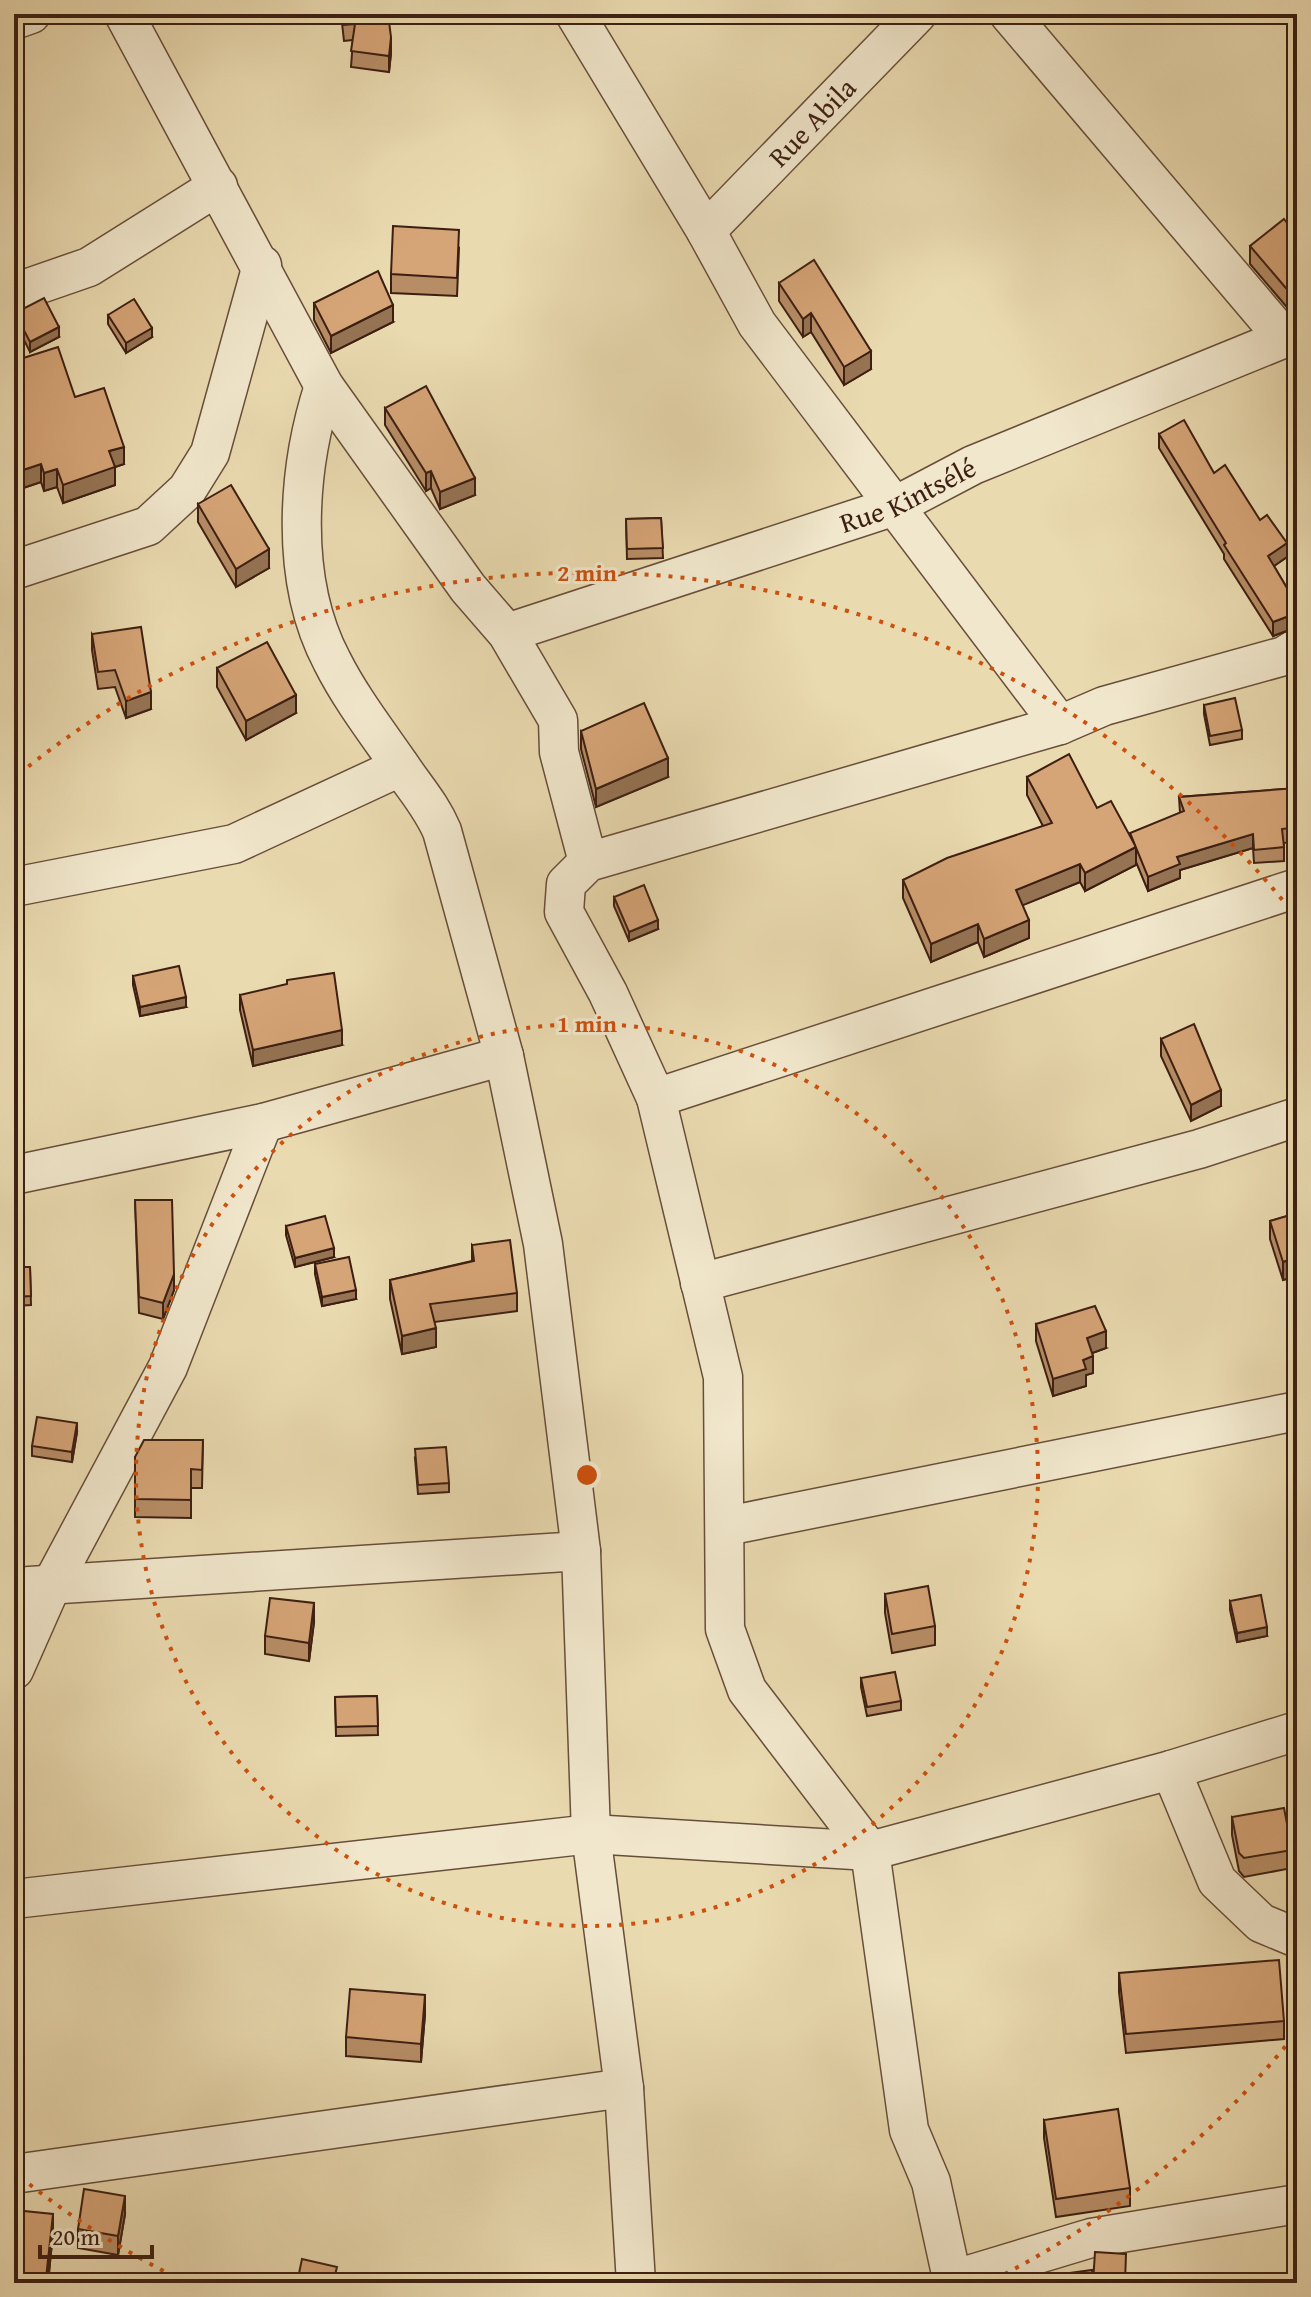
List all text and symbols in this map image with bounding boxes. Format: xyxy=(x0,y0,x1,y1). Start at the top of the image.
street label: Rue Abila xyxy=(758,67,866,176)
street label: Rue Kintsélé xyxy=(834,446,983,543)
text: 2 min xyxy=(557,555,617,590)
text: 1 min xyxy=(557,1006,617,1041)
centre of rings xyxy=(573,1461,601,1489)
scale bar xyxy=(40,2209,152,2259)
text: 20 m xyxy=(52,2219,100,2254)

